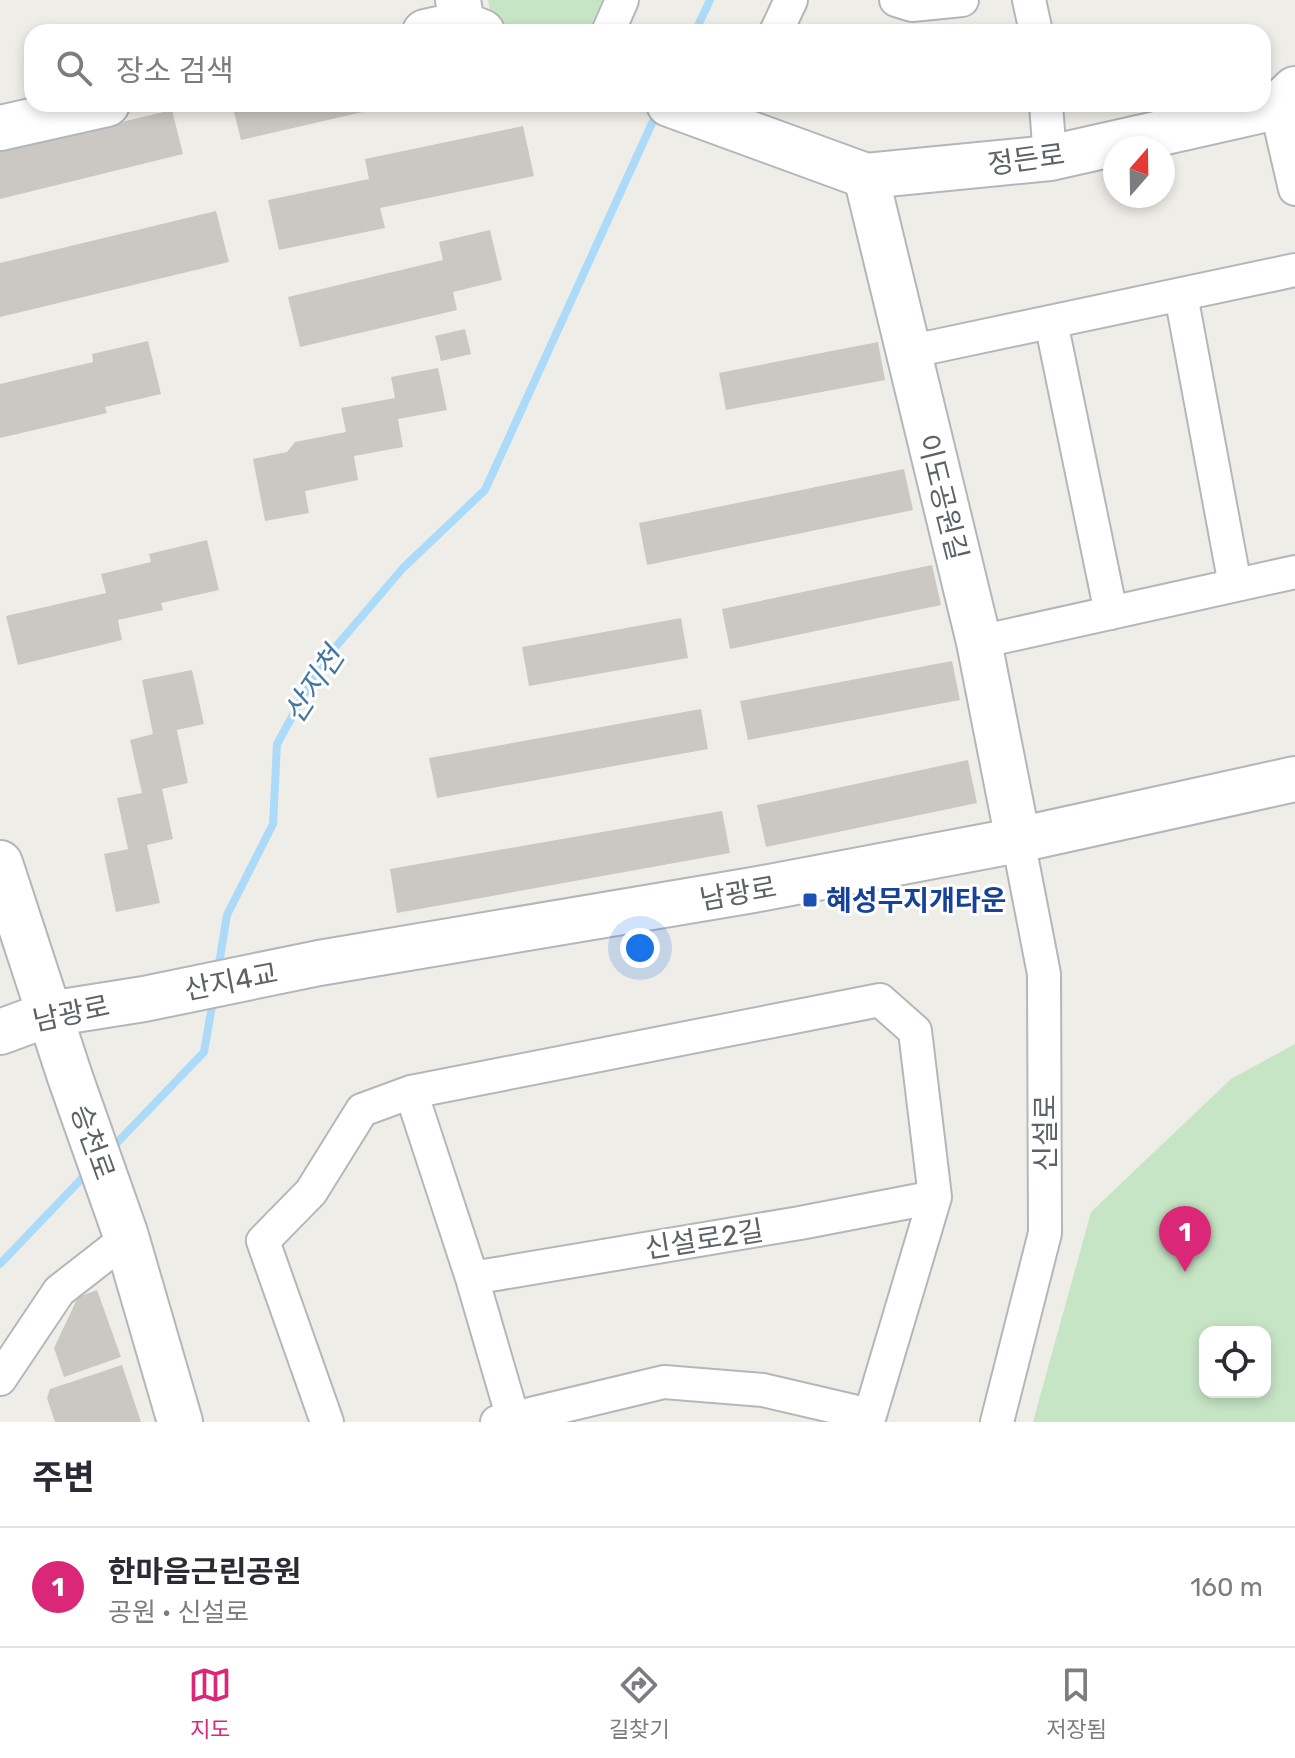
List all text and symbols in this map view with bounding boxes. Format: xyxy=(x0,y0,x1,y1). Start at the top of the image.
search box xyxy=(24,24,1271,112)
icon: search xyxy=(52,46,96,90)
text: 장소 검색 xyxy=(116,53,234,89)
north arrow xyxy=(1103,136,1175,208)
street label: 정든로 xyxy=(986,138,1067,181)
street label: 이도공원길 xyxy=(911,431,974,564)
water label: 산지천 xyxy=(276,638,353,730)
street label: 남광로 xyxy=(697,871,779,916)
place label: 혜성무지개타운 xyxy=(826,884,1006,917)
marker: 혜성무지개타운 xyxy=(801,891,819,909)
your location xyxy=(620,928,660,968)
street label: 산지4교 xyxy=(181,956,281,1007)
street label: 남광로 xyxy=(30,989,112,1038)
street label: 신설로 xyxy=(1029,1094,1062,1172)
street label: 승천로 xyxy=(64,1100,121,1184)
pin: 1 xyxy=(1159,1206,1211,1272)
street label: 신설로2길 xyxy=(642,1214,766,1265)
map controls xyxy=(1199,1326,1271,1398)
button: locate xyxy=(1199,1326,1271,1398)
text: 주변 xyxy=(32,1457,95,1498)
text: 한마음근린공원 xyxy=(108,1554,301,1590)
text: 1 xyxy=(52,1572,64,1603)
text: 160 m xyxy=(1190,1572,1263,1603)
text: 공원 · 신설로 xyxy=(108,1597,249,1628)
tab: 지도 xyxy=(188,1663,232,1743)
tab: 길찾기 xyxy=(609,1663,669,1743)
tab: 저장됨 xyxy=(1046,1663,1107,1743)

